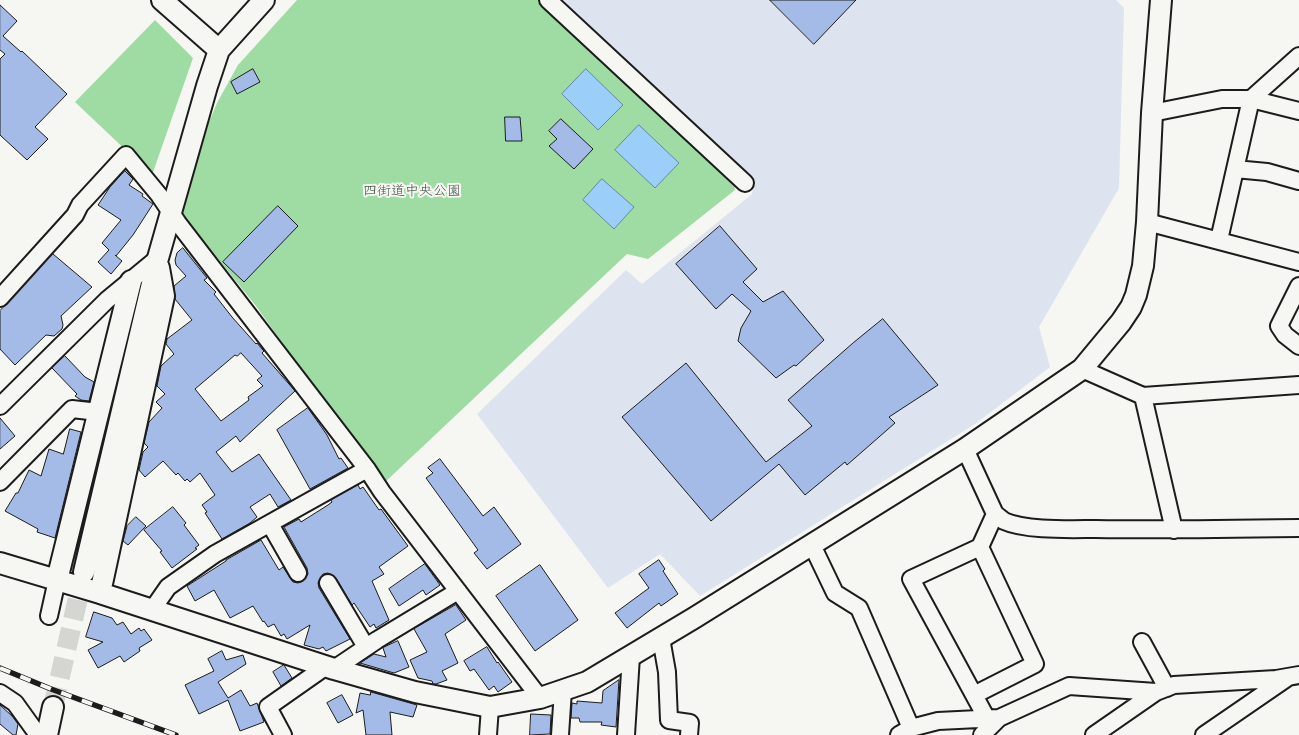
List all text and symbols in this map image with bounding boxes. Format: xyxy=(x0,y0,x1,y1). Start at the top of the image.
park label: 四街道中央公園 xyxy=(363,185,461,201)

